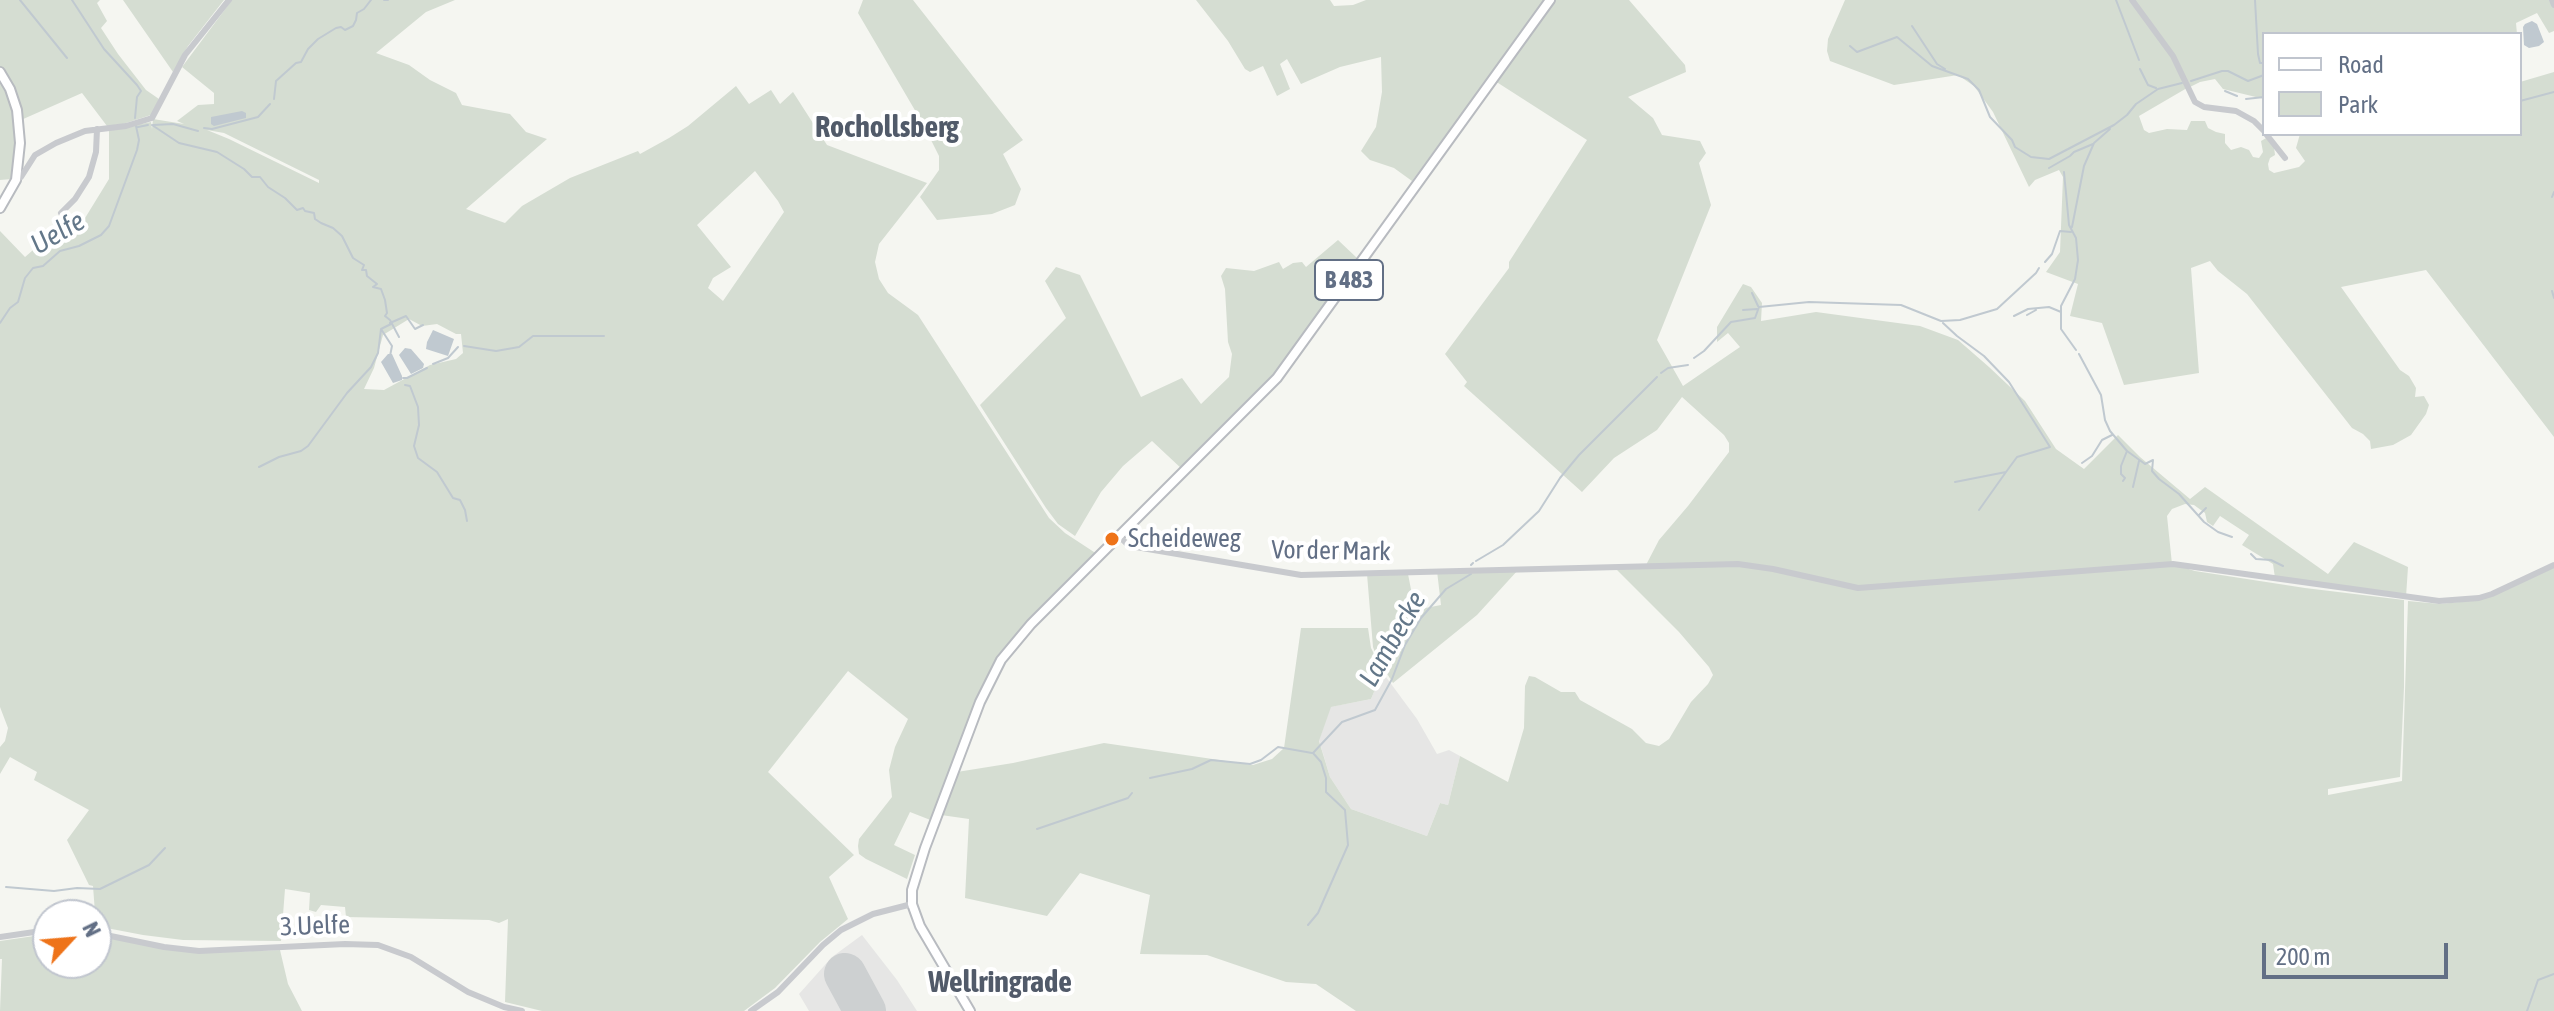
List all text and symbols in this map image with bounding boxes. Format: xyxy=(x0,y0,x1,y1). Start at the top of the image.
legend xyxy=(2262,32,2522,136)
text: Road xyxy=(2338,51,2384,78)
text: Park xyxy=(2338,91,2378,118)
district label: Rochollsberg xyxy=(815,110,959,146)
water label: Uelfe xyxy=(25,204,91,262)
road number: B 483 xyxy=(1315,260,1383,300)
place label: Scheideweg xyxy=(1128,523,1241,555)
marker: Scheideweg xyxy=(1103,530,1121,548)
street label: Vor der Mark xyxy=(1271,534,1391,568)
water label: Lambecke xyxy=(1352,585,1434,693)
north arrow xyxy=(32,899,112,979)
street label: 3.Uelfe xyxy=(280,909,350,943)
text: N xyxy=(77,918,106,941)
scale bar xyxy=(2266,927,2452,977)
text: 200 m xyxy=(2276,943,2330,970)
district label: Wellringrade xyxy=(928,965,1072,1001)

